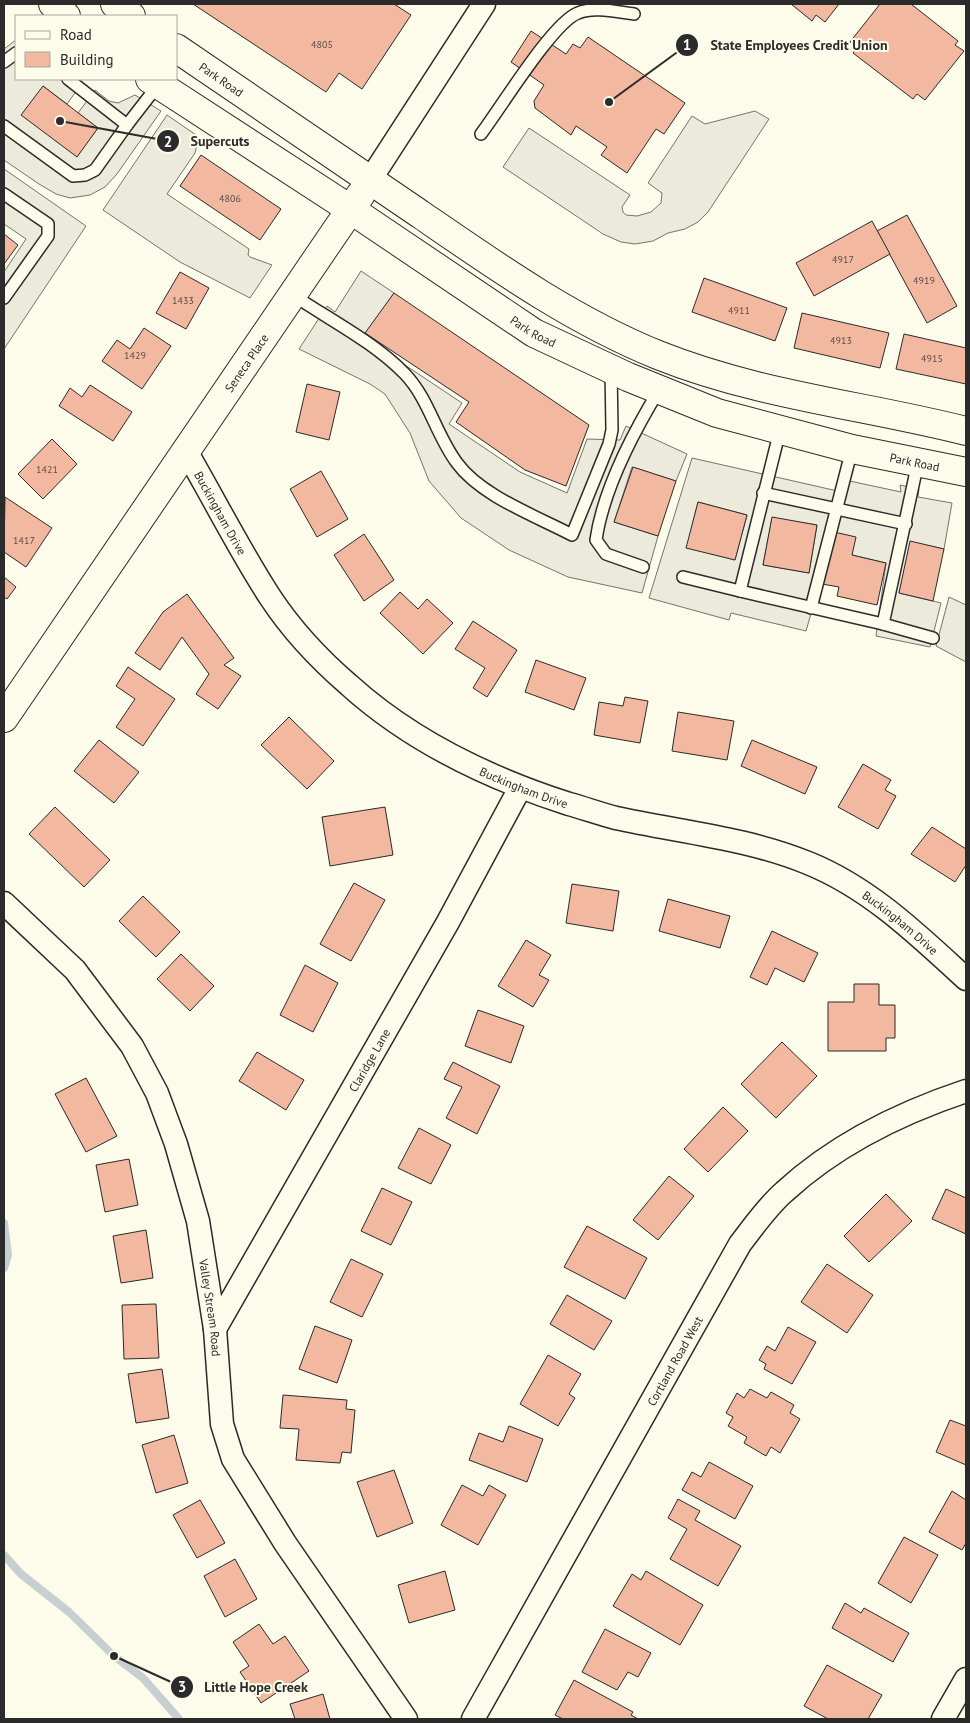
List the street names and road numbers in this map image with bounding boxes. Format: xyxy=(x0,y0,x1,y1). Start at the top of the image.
street label: Park Road xyxy=(197,59,247,99)
street label: Park Road xyxy=(508,312,559,350)
street label: Seneca Place xyxy=(221,331,271,395)
street label: Park Road xyxy=(889,449,941,474)
street label: Buckingham Drive xyxy=(192,468,250,557)
street label: Buckingham Drive xyxy=(477,763,570,811)
street label: Buckingham Drive xyxy=(860,887,941,957)
street label: Claridge Lane xyxy=(345,1026,393,1094)
street label: Valley Stream Road xyxy=(196,1257,225,1357)
street label: Cortland Road West xyxy=(643,1313,705,1408)

